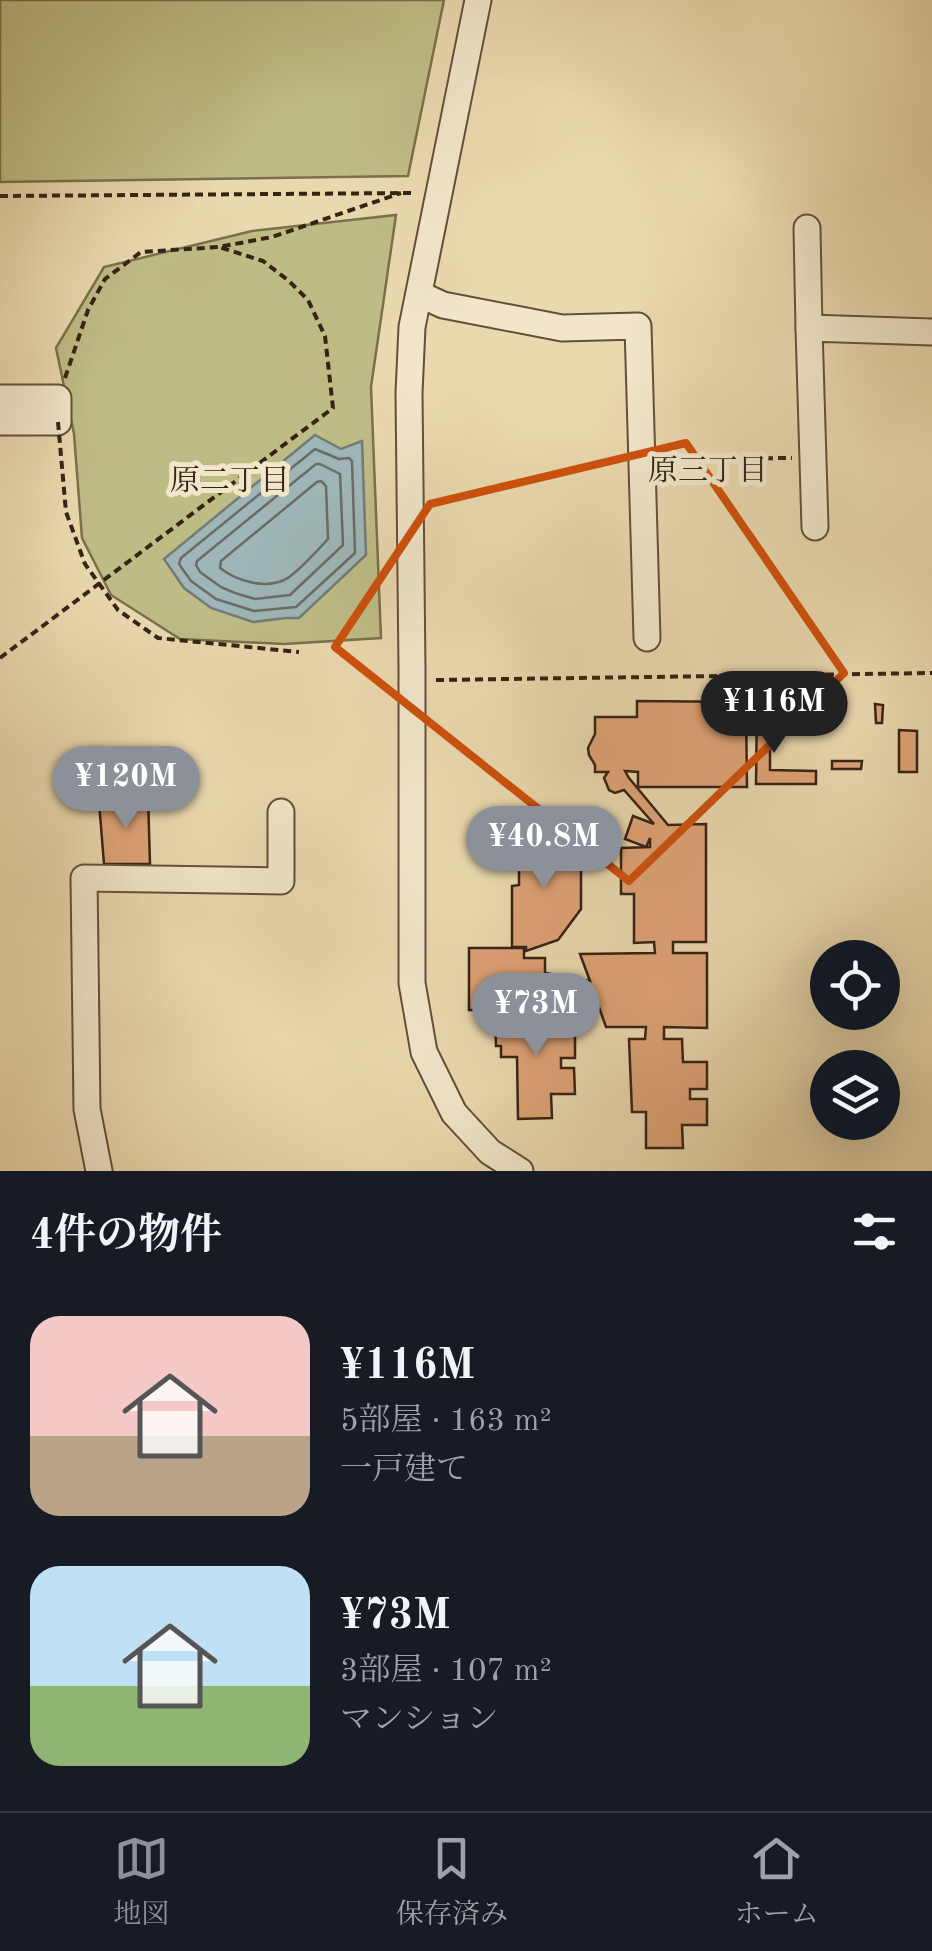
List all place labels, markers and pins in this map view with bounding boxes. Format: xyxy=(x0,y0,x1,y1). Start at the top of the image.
pin: ¥116M xyxy=(704,671,844,756)
pin: ¥120M xyxy=(56,746,196,831)
pin: ¥40.8M xyxy=(463,806,625,891)
pin: ¥73M xyxy=(477,973,595,1058)

